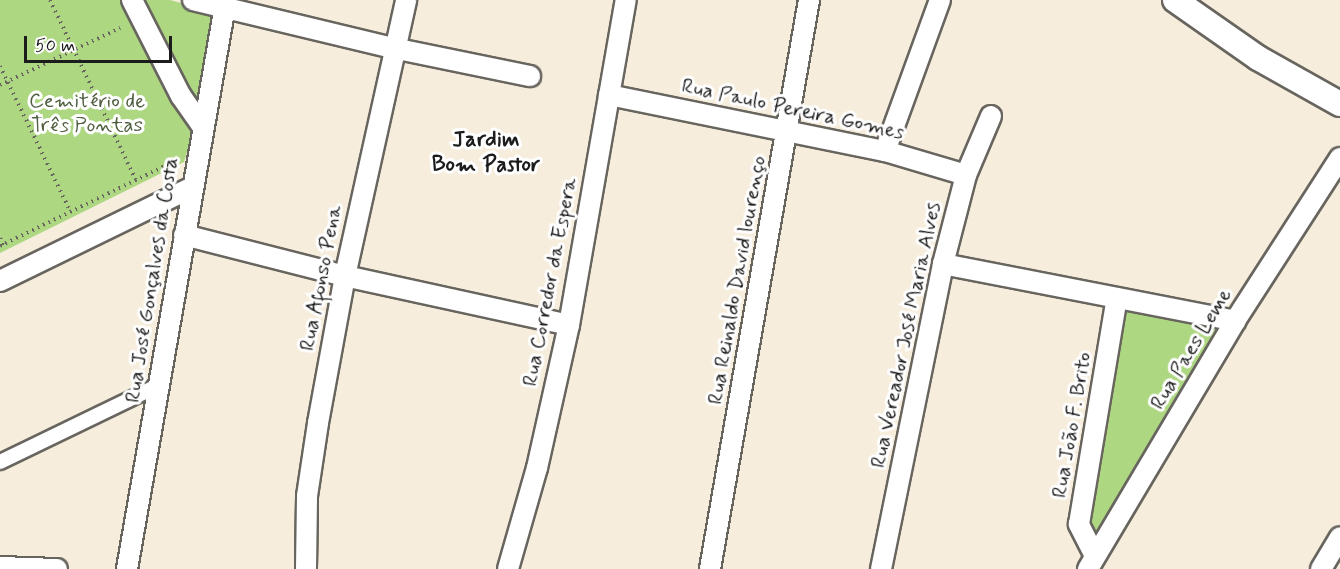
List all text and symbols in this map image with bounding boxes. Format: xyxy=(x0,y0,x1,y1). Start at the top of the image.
scale bar xyxy=(27,24,176,62)
text: 50 m xyxy=(35,34,75,58)
street label: Rua Paulo Pereira Gomes xyxy=(685,74,901,144)
park label: Cemitério de Três Pontas xyxy=(29,88,145,138)
district label: Jardim Bom Pastor xyxy=(432,127,540,178)
street label: Rua José Gonçalves da Costa xyxy=(120,155,184,405)
street label: Rua Reinaldo David lourenço xyxy=(703,156,771,404)
street label: Rua Corredor da Espera xyxy=(518,177,582,387)
street label: Rua Vereador José Maria Alves xyxy=(865,196,947,474)
street label: Rua Afonso Pena xyxy=(295,205,347,351)
street label: Rua Paes Leme xyxy=(1145,284,1237,414)
street label: Rua João F. Brito xyxy=(1047,350,1097,500)

